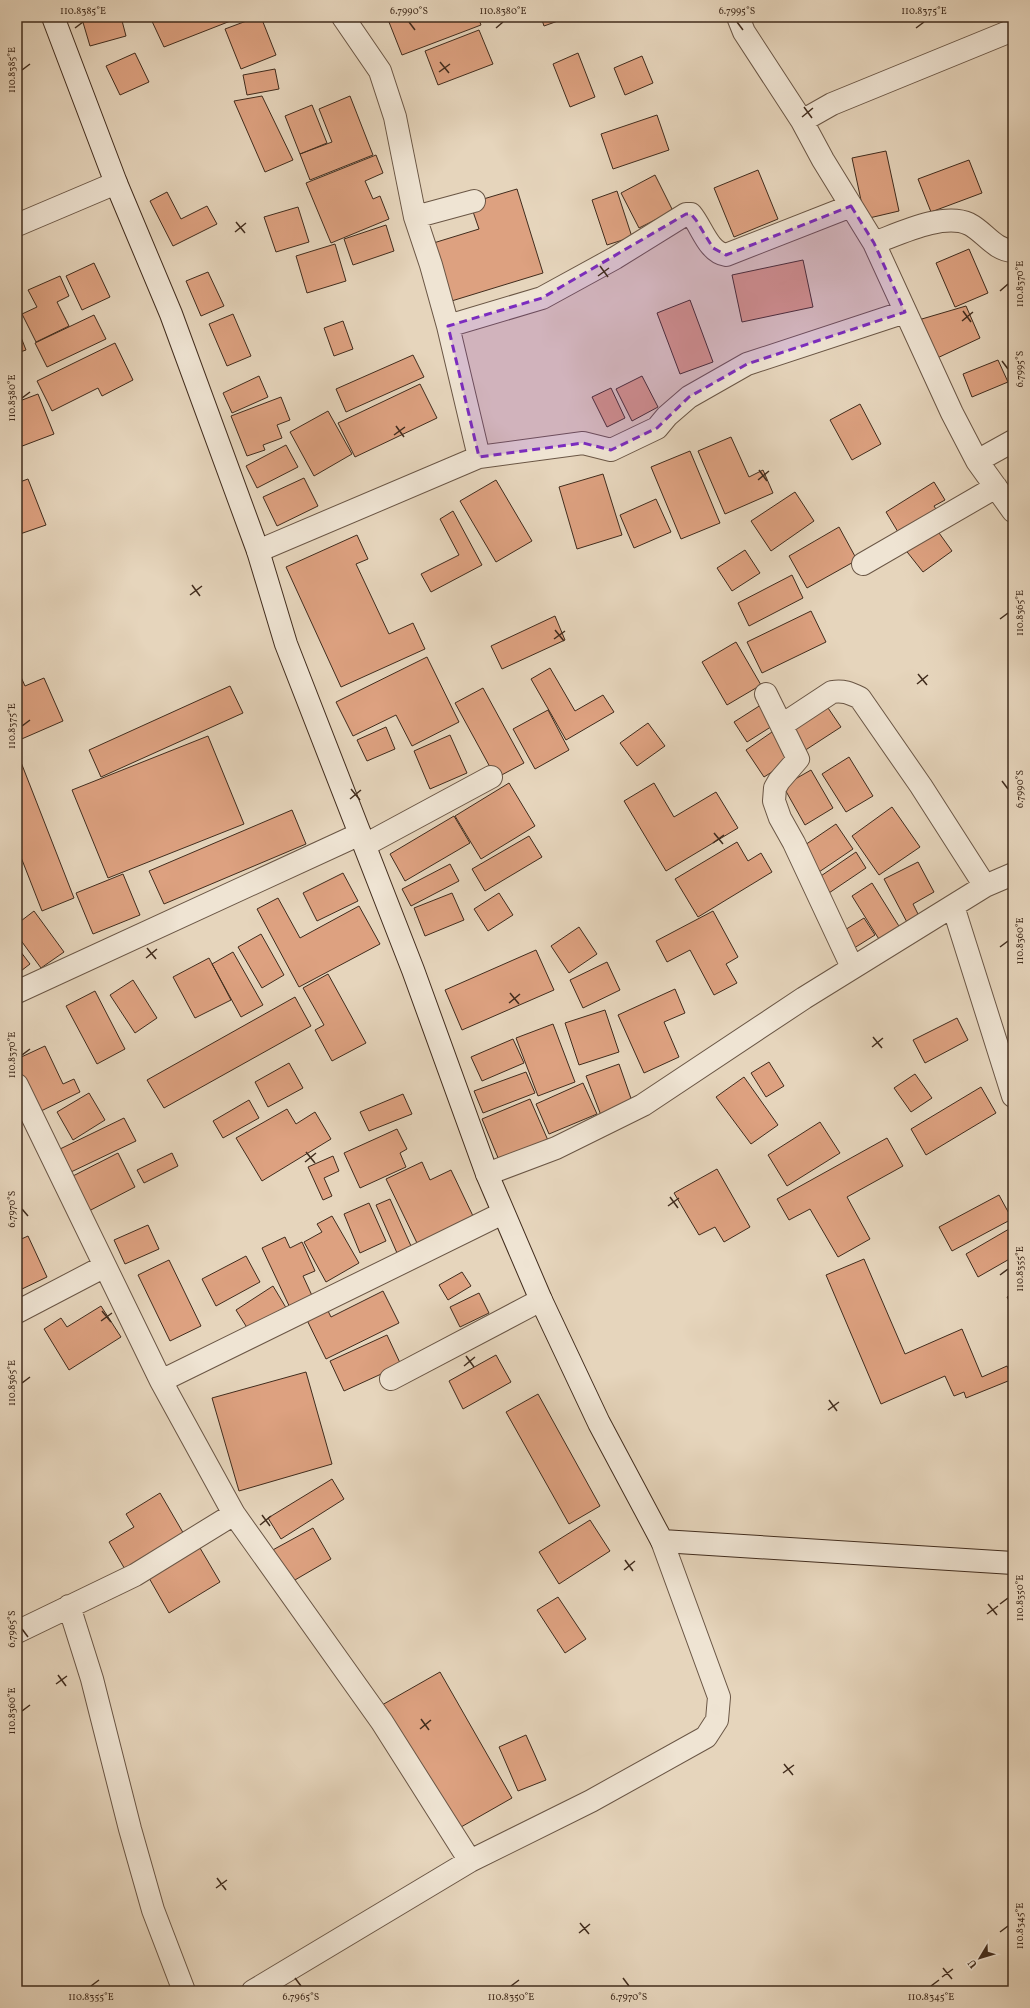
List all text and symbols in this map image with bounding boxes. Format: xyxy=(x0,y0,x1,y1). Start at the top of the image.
text: 110.8385°E xyxy=(60,4,106,18)
text: 6.7990°S xyxy=(390,4,428,18)
text: 110.8380°E xyxy=(480,4,526,18)
text: 6.7995°S xyxy=(719,4,755,18)
text: 110.8375°E xyxy=(901,4,947,18)
text: 110.8385°E xyxy=(5,47,19,93)
text: 110.8370°E xyxy=(1013,261,1027,307)
text: 6.7995°S xyxy=(1013,351,1027,387)
text: 110.8380°E xyxy=(5,375,19,421)
text: 110.8365°E xyxy=(1013,590,1027,636)
text: 110.8375°E xyxy=(5,703,19,749)
text: 6.7990°S xyxy=(1013,770,1027,808)
text: 110.8360°E xyxy=(1013,918,1027,964)
text: 110.8370°E xyxy=(5,1032,19,1078)
text: 6.7970°S xyxy=(5,1191,19,1227)
text: 110.8355°E xyxy=(1013,1246,1027,1292)
text: 110.8365°E xyxy=(5,1360,19,1406)
text: 110.8350°E xyxy=(1013,1575,1027,1621)
text: 6.7965°S xyxy=(5,1611,19,1647)
text: 110.8360°E xyxy=(5,1688,19,1734)
text: 110.8345°E xyxy=(1013,1903,1027,1949)
north arrow xyxy=(960,1938,1000,1978)
text: U xyxy=(965,1955,982,1971)
text: 110.8355°E xyxy=(68,1990,114,2004)
text: 6.7965°S xyxy=(283,1990,319,2004)
text: 110.8350°E xyxy=(488,1990,534,2004)
text: 6.7970°S xyxy=(611,1990,647,2004)
text: 110.8345°E xyxy=(908,1990,954,2004)

